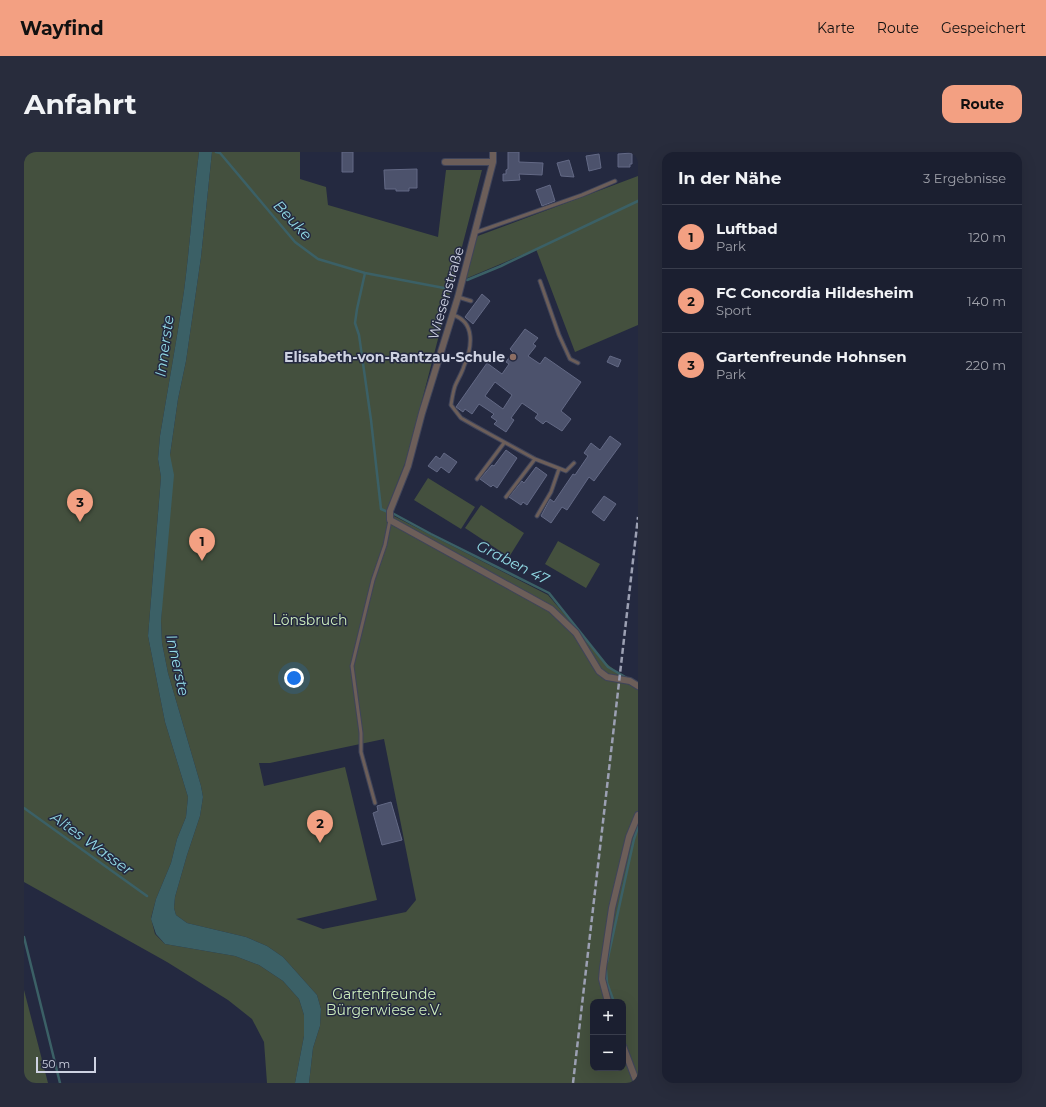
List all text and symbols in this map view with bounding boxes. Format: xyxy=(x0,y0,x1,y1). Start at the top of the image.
text: Wayfind xyxy=(20,17,104,40)
text: Karte xyxy=(817,19,855,37)
text: Route xyxy=(877,19,919,37)
text: Gespeichert xyxy=(941,19,1026,37)
button: Route xyxy=(942,85,1022,123)
text: Anfahrt xyxy=(24,87,137,121)
text: In der Nähe xyxy=(678,168,782,188)
text: 3 Ergebnisse xyxy=(923,170,1006,186)
water label: Beuke xyxy=(270,196,316,244)
text: Luftbad xyxy=(716,219,778,238)
text: 1 xyxy=(688,229,694,245)
text: 120 m xyxy=(968,229,1006,245)
text: Park xyxy=(716,238,746,254)
street label: Wiesenstraße xyxy=(424,244,468,342)
text: FC Concordia Hildesheim xyxy=(716,283,914,302)
text: 2 xyxy=(687,293,695,309)
text: 140 m xyxy=(967,293,1006,309)
text: Sport xyxy=(716,302,752,318)
water label: Innerste xyxy=(150,314,178,378)
text: Gartenfreunde Hohnsen xyxy=(716,347,907,366)
place label: Elisabeth-von-Rantzau-Schule xyxy=(284,348,505,366)
marker: Elisabeth-von-Rantzau-Schule xyxy=(508,352,518,362)
text: 3 xyxy=(687,357,695,373)
text: 220 m xyxy=(965,357,1006,373)
text: Park xyxy=(716,366,746,382)
pin: 3 xyxy=(67,489,93,522)
pin: 1 xyxy=(189,528,215,561)
water label: Graben 47 xyxy=(474,536,553,589)
park label: Lönsbruch xyxy=(273,611,347,629)
water label: Innerste xyxy=(162,633,194,697)
your location xyxy=(284,668,304,688)
water label: Altes Wasser xyxy=(47,806,137,880)
pin: 2 xyxy=(307,810,333,843)
park label: Gartenfreunde Bürgerwiese e.V. xyxy=(326,985,442,1019)
map controls xyxy=(590,999,626,1071)
button: + xyxy=(590,999,626,1035)
button: − xyxy=(590,1035,626,1071)
scale bar xyxy=(36,1055,96,1074)
text: 50 m xyxy=(42,1057,70,1071)

